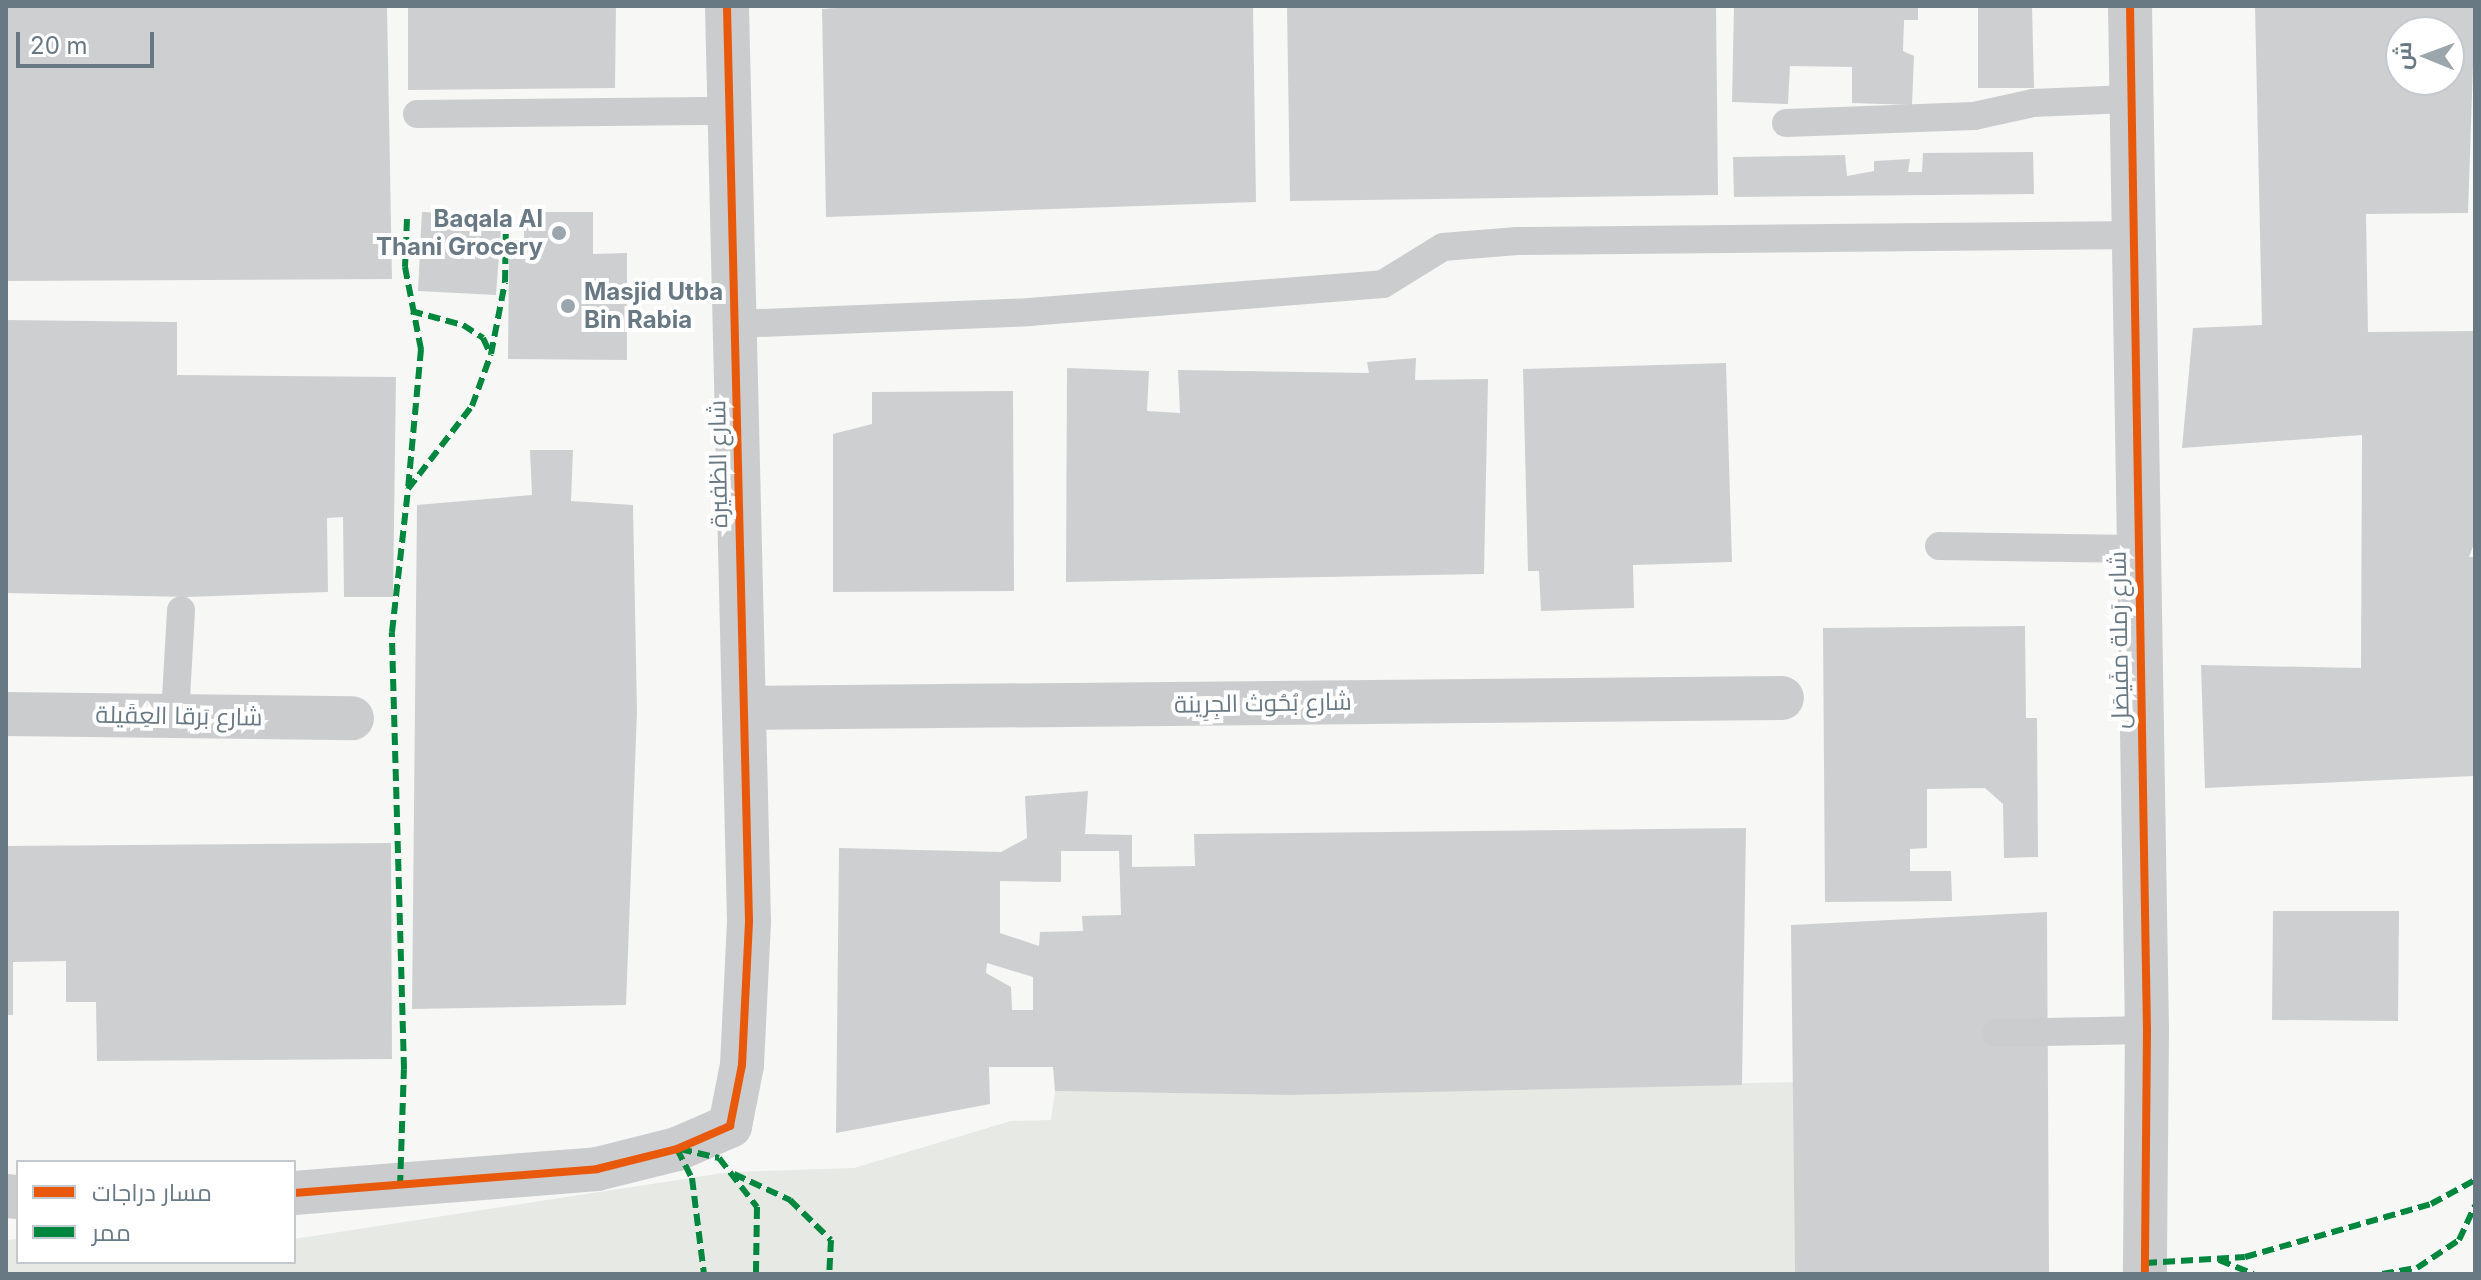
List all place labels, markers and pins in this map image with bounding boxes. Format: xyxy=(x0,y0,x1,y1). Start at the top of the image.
place label: Baqala Al Thani Grocery xyxy=(376,205,543,261)
marker: Baqala Al Thani Grocery xyxy=(550,224,568,242)
place label: Masjid Utba Bin Rabia xyxy=(584,278,723,334)
marker: Masjid Utba Bin Rabia xyxy=(559,297,577,315)

